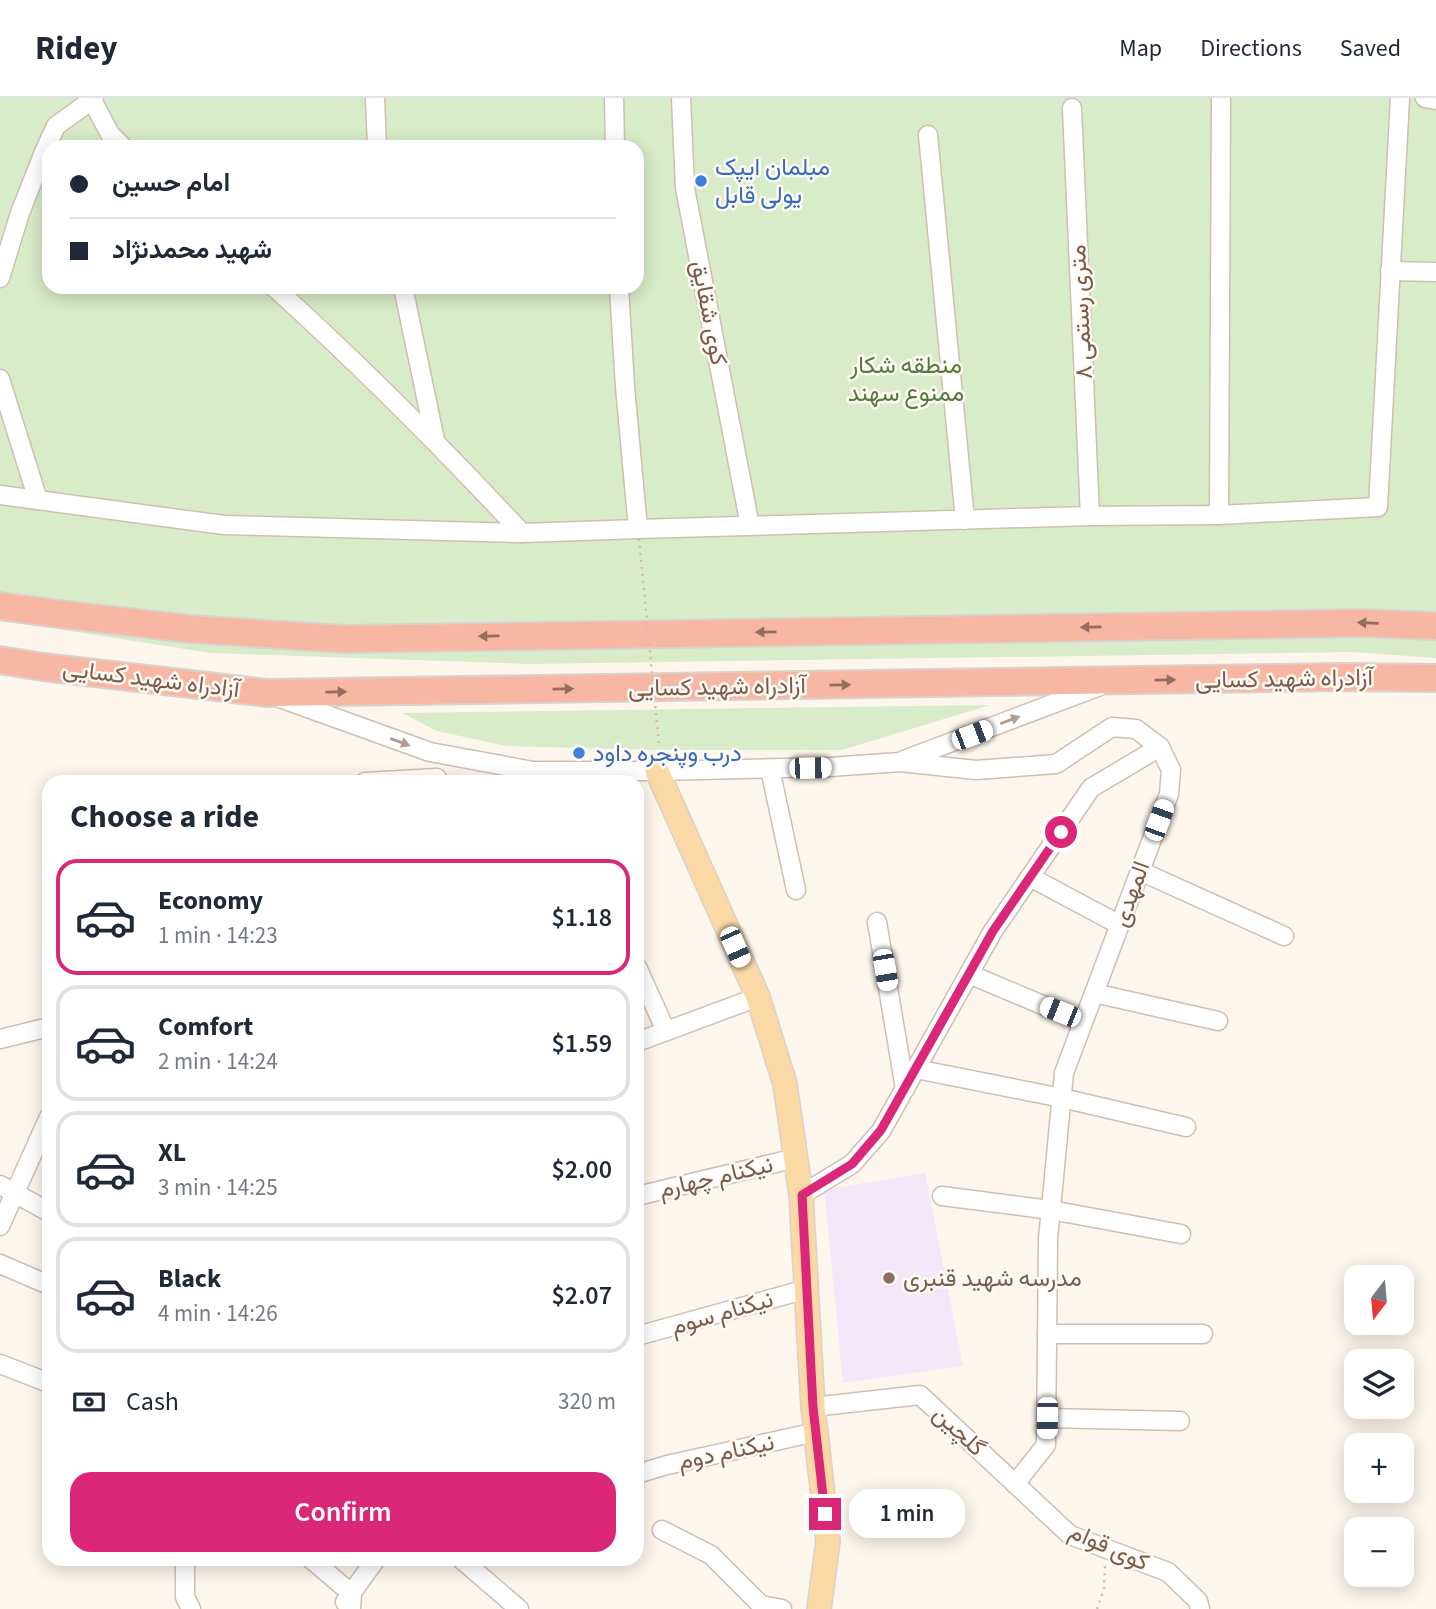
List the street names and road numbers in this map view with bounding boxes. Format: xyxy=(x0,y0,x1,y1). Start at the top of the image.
street label: ۸ متری رستمی xyxy=(1060,244,1102,380)
street label: کوی شقایق xyxy=(682,258,736,368)
street label: آزادراه شهید کسایی xyxy=(61,651,244,708)
street label: آزادراه شهید کسایی xyxy=(1195,660,1376,698)
street label: آزادراه شهید کسایی xyxy=(628,668,809,706)
street label: المهدی xyxy=(1103,856,1159,932)
street label: نیکنام چهارم xyxy=(655,1147,777,1207)
street label: نیکنام سوم xyxy=(667,1282,777,1344)
street label: گلچین xyxy=(925,1397,993,1465)
street label: نیکنام دوم xyxy=(675,1425,777,1479)
street label: کوی قوام xyxy=(1063,1514,1155,1580)

